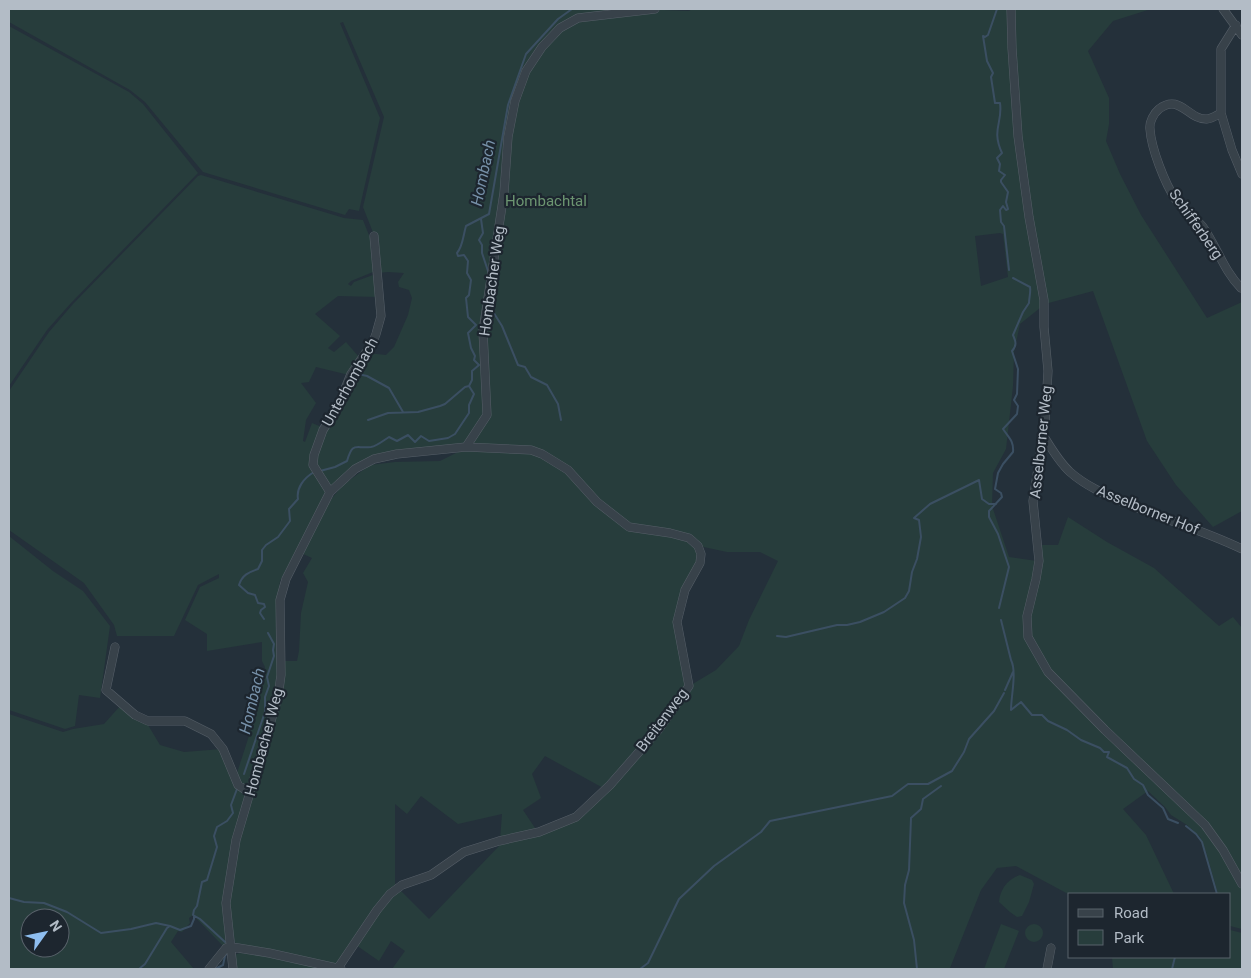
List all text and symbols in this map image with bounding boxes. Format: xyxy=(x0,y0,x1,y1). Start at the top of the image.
water label: Hombach xyxy=(467,138,499,208)
street label: Schifferberg xyxy=(1165,185,1227,263)
park label: Hombachtal xyxy=(505,192,587,210)
street label: Hombacher Weg xyxy=(475,225,509,337)
street label: Unterhombach xyxy=(318,335,382,429)
street label: Asselborner Weg xyxy=(1026,385,1056,499)
street label: Asselborner Hof xyxy=(1094,481,1202,539)
water label: Hombach xyxy=(235,666,269,736)
street label: Breitenweg xyxy=(632,685,692,755)
street label: Hombacher Weg xyxy=(241,686,287,798)
legend xyxy=(1068,893,1231,958)
text: Road xyxy=(1114,904,1148,922)
north arrow xyxy=(20,908,70,958)
text: N xyxy=(46,917,65,934)
text: Park xyxy=(1114,929,1145,947)

